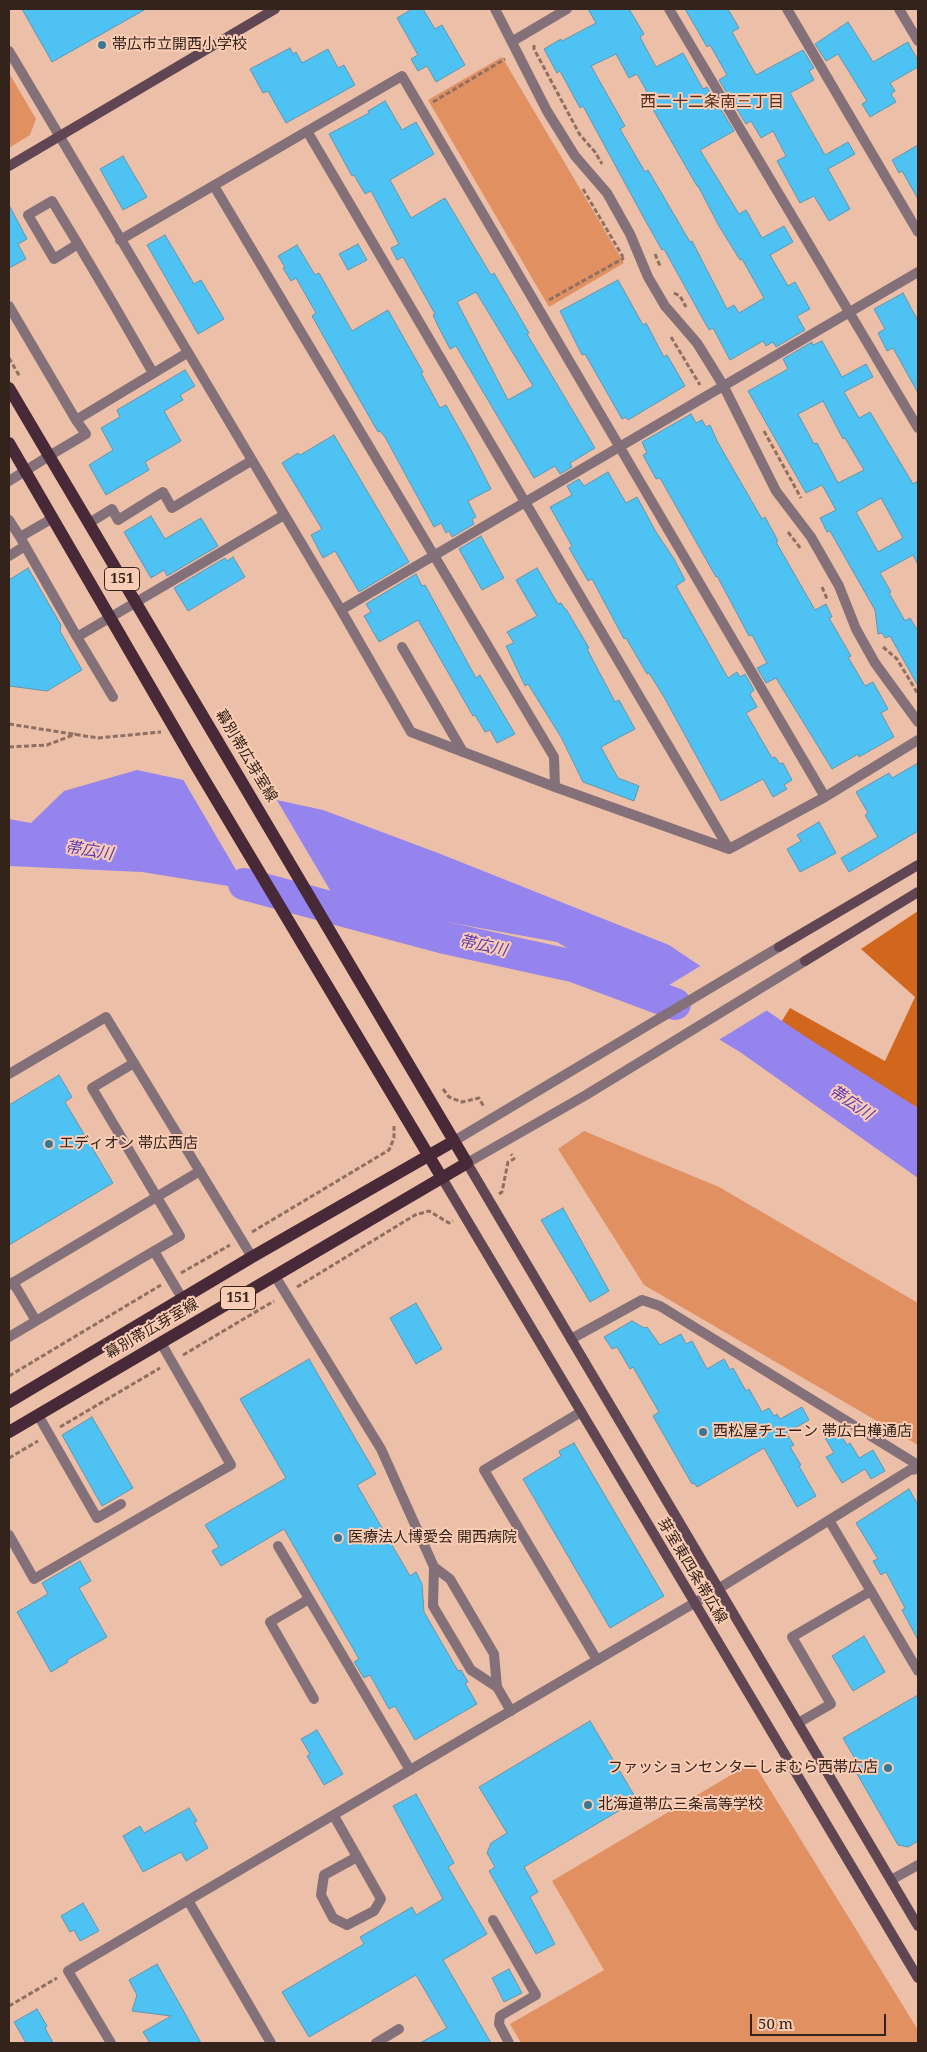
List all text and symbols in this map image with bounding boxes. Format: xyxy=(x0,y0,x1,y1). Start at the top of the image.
place label: 帯広市立開西小学校 xyxy=(112,36,247,54)
marker: 帯広市立開西小学校 xyxy=(96,39,108,51)
district label: 西二十二条南三丁目 xyxy=(640,92,784,112)
road number: 151 xyxy=(104,568,140,590)
street label: 幕別帯広芽室線 xyxy=(211,706,281,806)
water label: 帯広川 xyxy=(64,838,114,864)
water label: 帯広川 xyxy=(458,932,508,960)
water label: 帯広川 xyxy=(826,1082,876,1124)
place label: エディオン 帯広西店 xyxy=(59,1135,198,1153)
marker: エディオン 帯広西店 xyxy=(43,1138,55,1150)
road number: 151 xyxy=(220,1286,256,1310)
street label: 幕別帯広芽室線 xyxy=(102,1295,202,1363)
place label: 西松屋チェーン 帯広白樺通店 xyxy=(713,1423,912,1441)
marker: 西松屋チェーン 帯広白樺通店 xyxy=(697,1426,709,1438)
street label: 芽室東四条帯広線 xyxy=(653,1515,731,1627)
place label: 医療法人博愛会 開西病院 xyxy=(348,1529,517,1547)
marker: 医療法人博愛会 開西病院 xyxy=(332,1532,344,1544)
place label: ファッションセンターしまむら西帯広店 xyxy=(608,1759,878,1777)
marker: ファッションセンターしまむら西帯広店 xyxy=(882,1762,894,1774)
place label: 北海道帯広三条高等学校 xyxy=(598,1796,763,1814)
marker: 北海道帯広三条高等学校 xyxy=(582,1799,594,1811)
scale bar xyxy=(752,2004,888,2036)
text: 50 m xyxy=(758,2013,793,2033)

